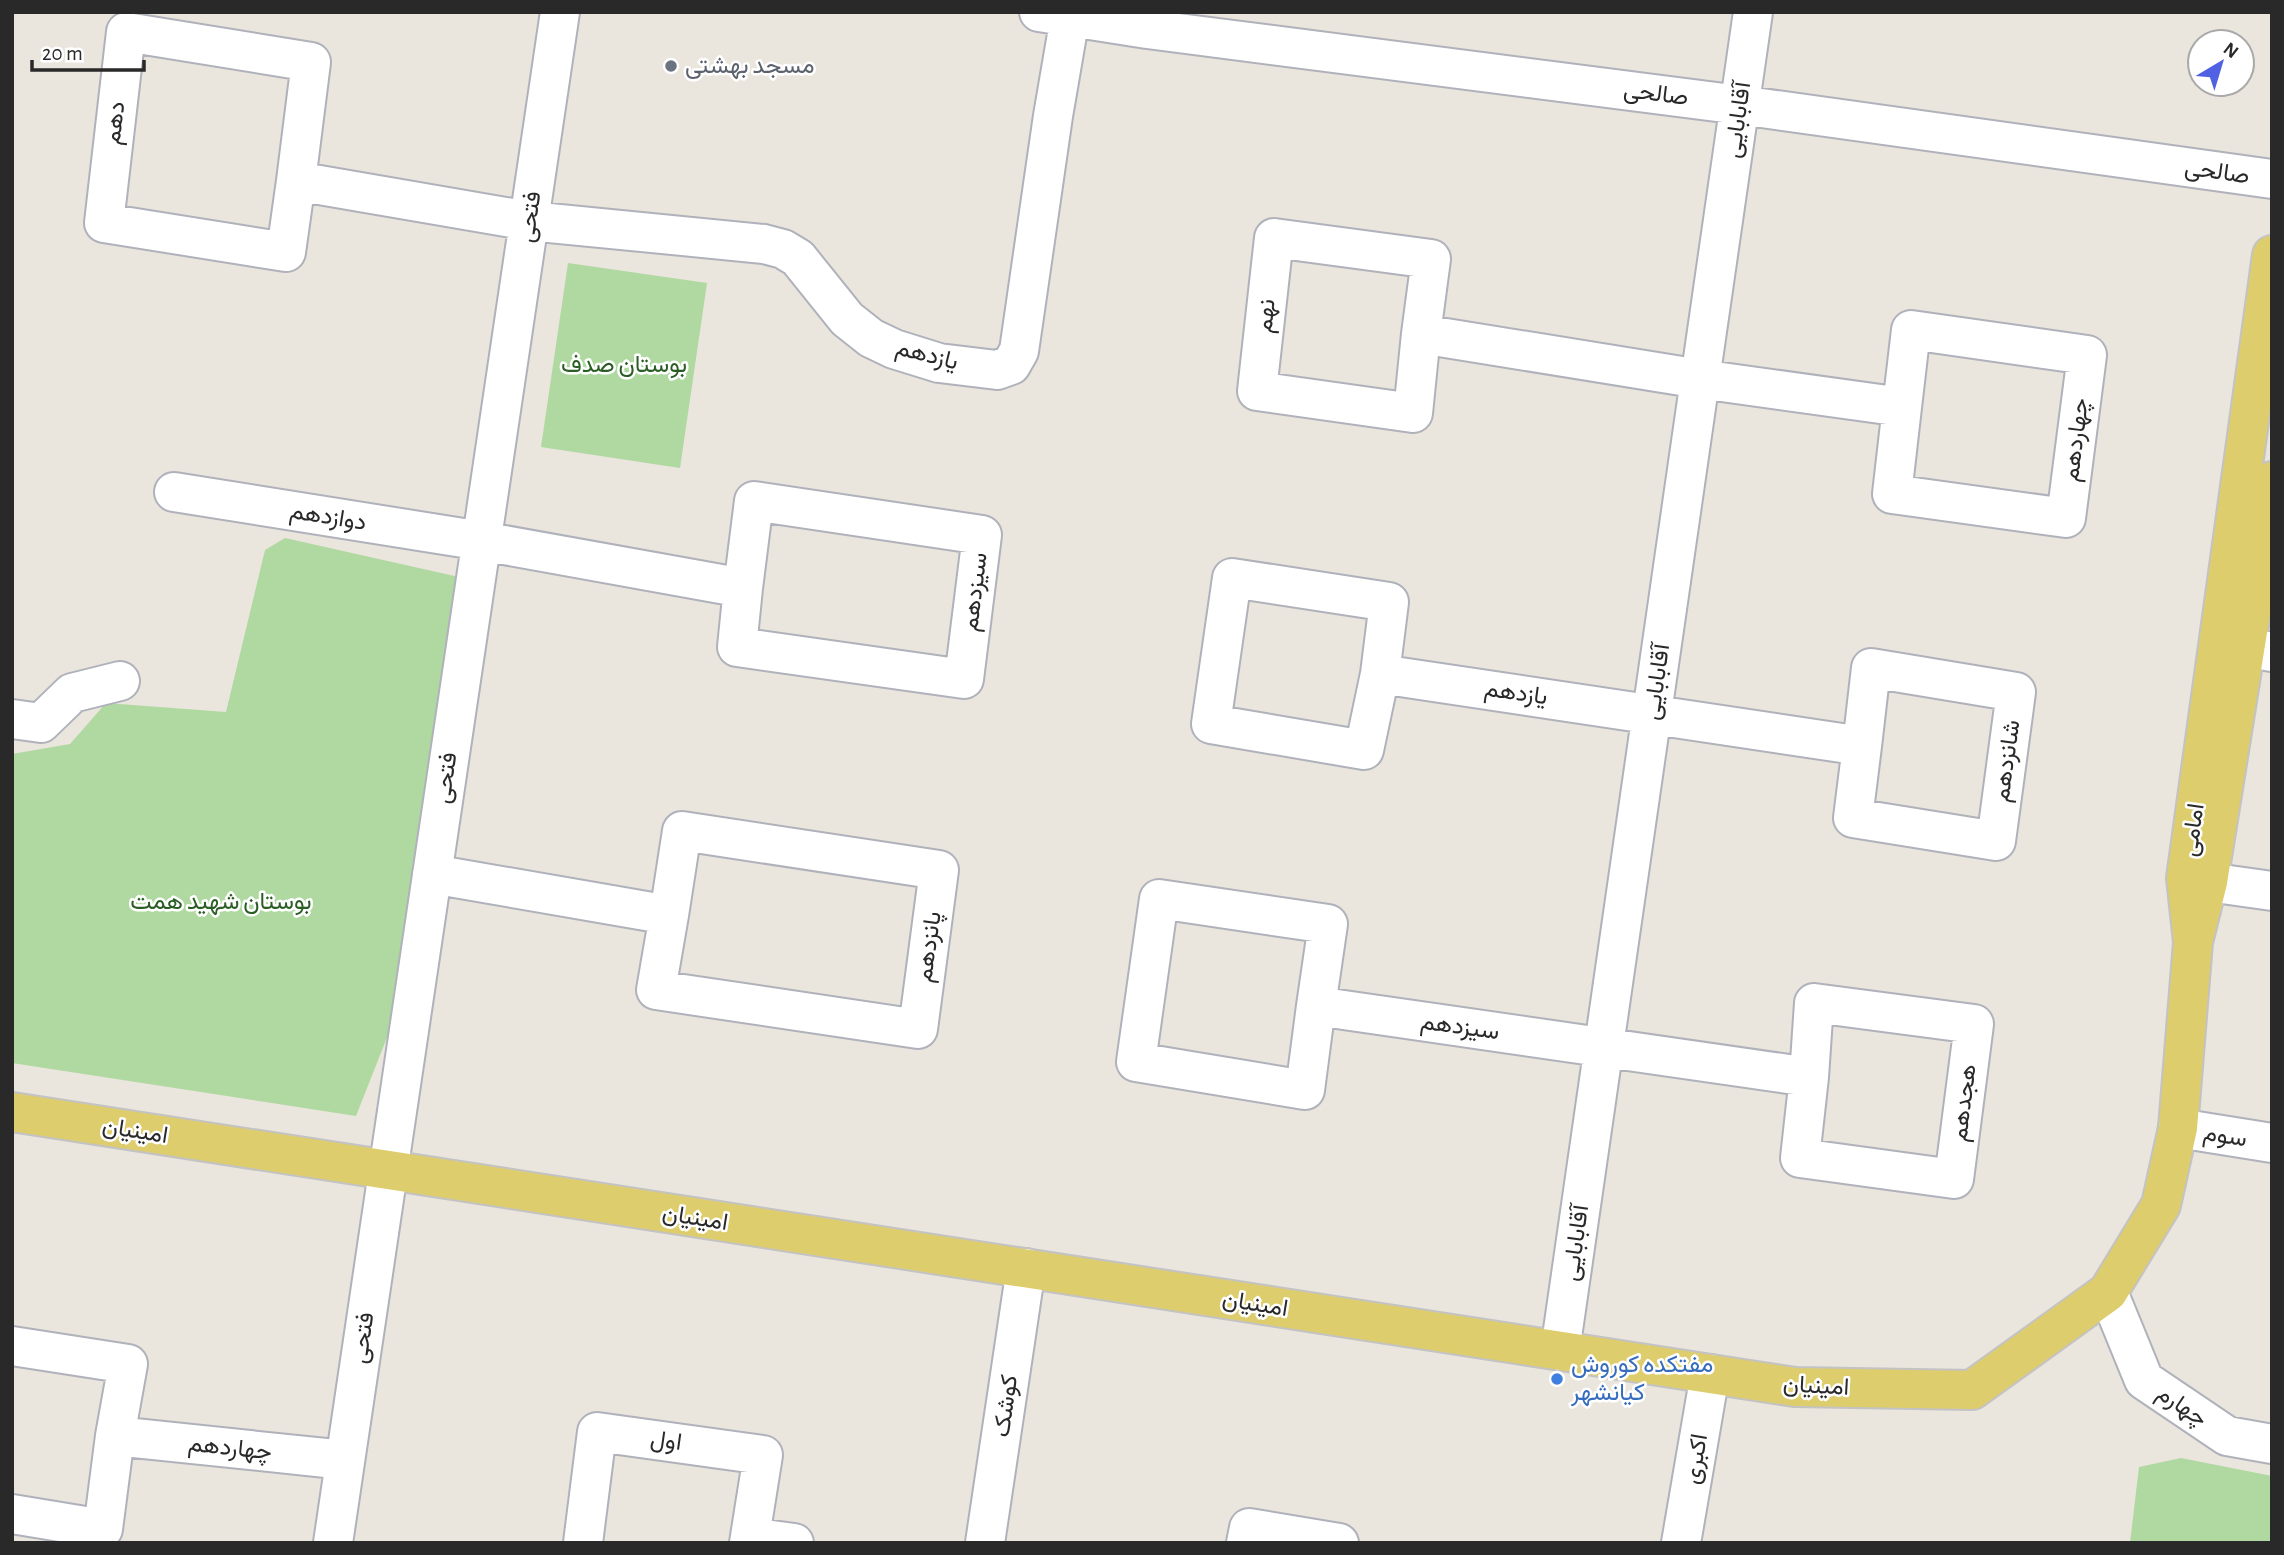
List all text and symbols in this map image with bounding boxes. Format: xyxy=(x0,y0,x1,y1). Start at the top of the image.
scale bar xyxy=(32,28,144,72)
north arrow xyxy=(2186,28,2256,98)
text: N xyxy=(2219,39,2242,62)
text: 20 m xyxy=(42,43,83,64)
place label: مسجد بهشتی xyxy=(685,54,815,80)
marker: مسجد بهشتی xyxy=(663,58,679,74)
street label: صالحی xyxy=(1622,78,1690,111)
street label: آقابابایی xyxy=(1720,78,1757,160)
street label: دهم xyxy=(100,100,133,146)
street label: صالحی xyxy=(2183,156,2251,189)
street label: فتحی xyxy=(515,190,546,244)
street label: نهم xyxy=(1252,298,1283,334)
street label: یازدهم xyxy=(893,336,961,377)
park label: بوستان صدف xyxy=(561,353,687,379)
street label: چهاردهم xyxy=(2059,397,2096,484)
street label: دوازدهم xyxy=(287,499,368,538)
street label: سیزدهم xyxy=(958,551,995,633)
street label: آقابابایی xyxy=(1639,640,1676,722)
street label: یازدهم xyxy=(1482,677,1549,712)
street label: شانزدهم xyxy=(1989,718,2028,804)
street label: فتحی xyxy=(431,751,462,805)
street label: امامی xyxy=(2177,802,2210,858)
park label: بوستان شهید همت xyxy=(130,890,312,916)
street label: پانزدهم xyxy=(912,910,949,984)
street label: سیزدهم xyxy=(1419,1010,1501,1047)
street label: هجدهم xyxy=(1947,1063,1984,1143)
street label: امینیان xyxy=(100,1114,170,1149)
street label: سوم xyxy=(2201,1121,2249,1154)
street label: امینیان xyxy=(660,1201,730,1236)
street label: آقابابایی xyxy=(1558,1201,1595,1283)
street label: امینیان xyxy=(1220,1287,1290,1322)
street label: فتحی xyxy=(348,1311,379,1365)
place label: مفتکده کوروش کیانشهر xyxy=(1570,1353,1713,1407)
marker: مفتکده کوروش کیانشهر xyxy=(1549,1371,1565,1387)
street label: امینیان xyxy=(1782,1372,1850,1401)
street label: کوشک xyxy=(990,1373,1024,1439)
street label: چهارم xyxy=(2151,1381,2211,1434)
street label: اول xyxy=(648,1427,683,1457)
street label: چهاردهم xyxy=(187,1432,273,1467)
street label: اکبری xyxy=(1680,1432,1714,1486)

